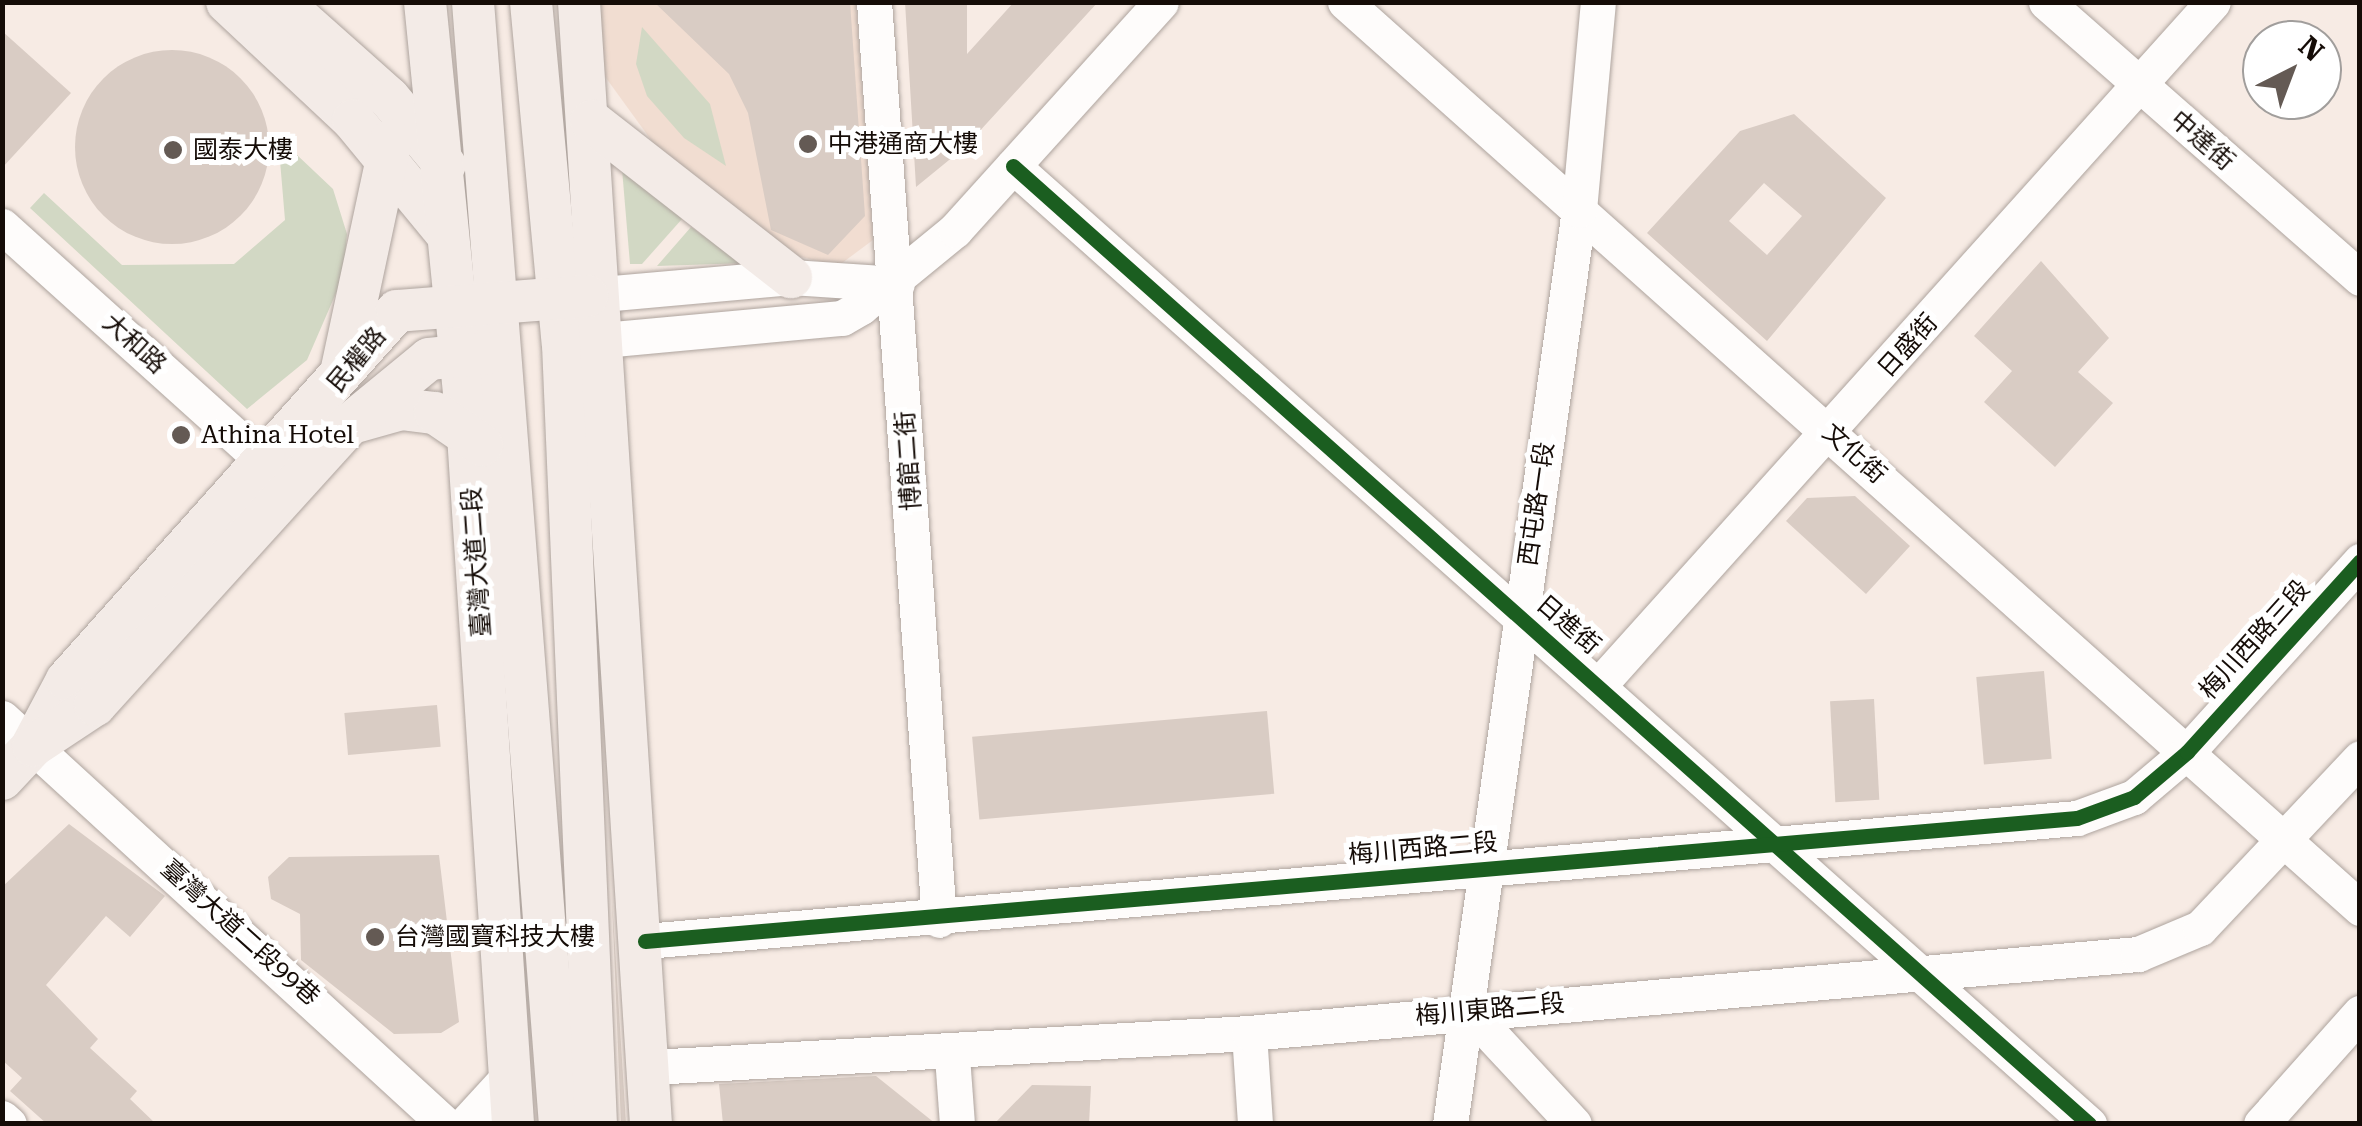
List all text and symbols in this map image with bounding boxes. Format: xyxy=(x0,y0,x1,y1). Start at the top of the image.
north arrow xyxy=(2242,20,2342,120)
text: N xyxy=(2292,29,2330,68)
street label: 中達街 xyxy=(2164,105,2240,177)
place label: 中港通商大樓 xyxy=(828,129,978,159)
marker: 中港通商大樓 xyxy=(797,133,819,155)
place label: 國泰大樓 xyxy=(193,135,293,165)
marker: 國泰大樓 xyxy=(162,139,184,161)
street label: 大和路 xyxy=(96,308,172,380)
street label: 日盛街 xyxy=(1872,308,1944,384)
street label: 民權路 xyxy=(321,322,393,398)
street label: 博館二街 xyxy=(891,410,927,512)
street label: 文化街 xyxy=(1816,418,1892,490)
place label: Athina Hotel xyxy=(201,420,354,450)
marker: Athina Hotel xyxy=(170,424,192,446)
street label: 西屯路一段 xyxy=(1513,440,1561,568)
street label: 臺灣大道二段 xyxy=(457,486,497,638)
street label: 梅川西路三段 xyxy=(2194,574,2316,706)
street label: 日進街 xyxy=(1530,589,1606,661)
street label: 梅川西路二段 xyxy=(1347,828,1499,870)
street label: 臺灣大道二段99巷 xyxy=(155,854,325,1012)
place label: 台灣國寶科技大樓 xyxy=(395,922,595,952)
marker: 台灣國寶科技大樓 xyxy=(364,926,386,948)
street label: 梅川東路二段 xyxy=(1414,989,1566,1031)

